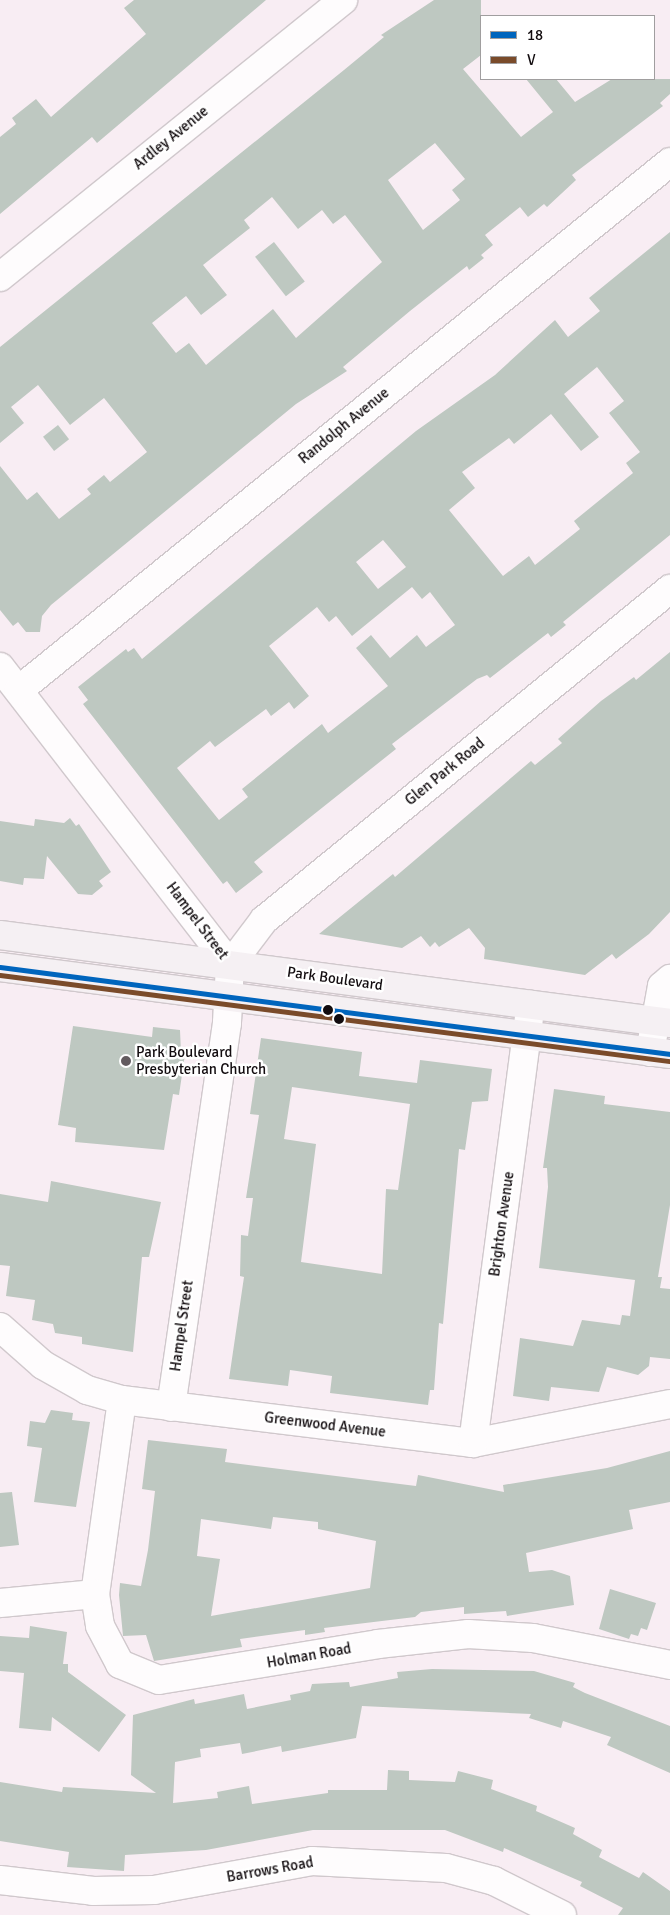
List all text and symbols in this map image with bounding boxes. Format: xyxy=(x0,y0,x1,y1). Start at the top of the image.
legend xyxy=(480,15,655,80)
text: 18 xyxy=(527,26,543,44)
text: V xyxy=(527,51,536,69)
street label: Ardley Avenue xyxy=(130,102,212,174)
street label: Randolph Avenue xyxy=(295,384,393,468)
street label: Glen Park Road xyxy=(402,734,488,810)
street label: Hampel Street xyxy=(162,879,232,963)
street label: Park Boulevard xyxy=(286,963,384,995)
unlabelled marker xyxy=(323,1005,333,1015)
unlabelled marker xyxy=(334,1014,344,1024)
place label: Park Boulevard Presbyterian Church xyxy=(136,1043,266,1078)
marker: Park Boulevard Presbyterian Church xyxy=(120,1055,132,1067)
street label: Brighton Avenue xyxy=(486,1170,518,1278)
street label: Hampel Street xyxy=(167,1279,197,1373)
street label: Greenwood Avenue xyxy=(263,1409,387,1441)
street label: Holman Road xyxy=(265,1640,353,1672)
street label: Barrows Road xyxy=(225,1854,315,1886)

